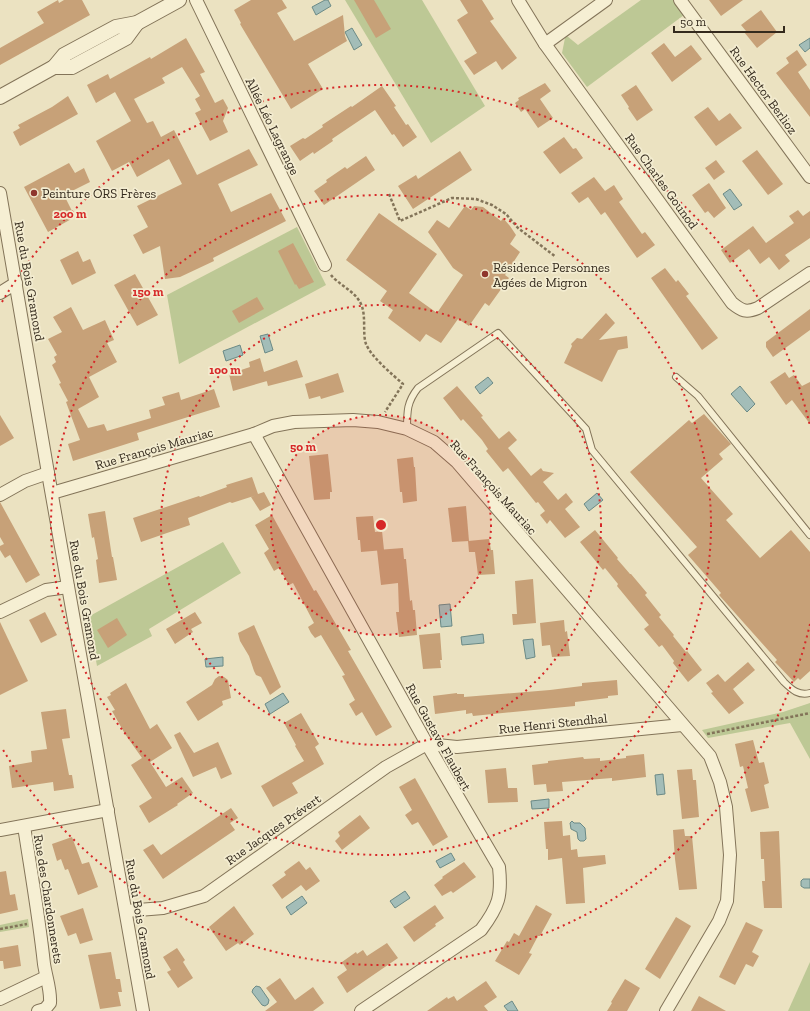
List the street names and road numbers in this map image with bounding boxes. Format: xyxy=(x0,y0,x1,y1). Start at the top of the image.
street label: Rue Hector Berlioz xyxy=(727,43,800,137)
street label: Allée Léo Lagrange xyxy=(243,75,303,177)
street label: Rue Charles Gounod xyxy=(622,131,701,232)
street label: Rue du Bois Gramond xyxy=(12,220,47,342)
street label: Rue François Mauriac xyxy=(93,424,215,473)
street label: Rue François Mauriac xyxy=(447,437,540,538)
street label: Rue du Bois Gramond xyxy=(67,539,102,661)
street label: Rue Gustave Flaubert xyxy=(403,681,474,794)
street label: Rue Henri Stendhal xyxy=(498,710,609,737)
street label: Rue Jacques Prévert xyxy=(223,791,324,868)
street label: Rue des Chardonnerets xyxy=(31,833,66,965)
street label: Rue du Bois Gramond xyxy=(123,858,158,980)

